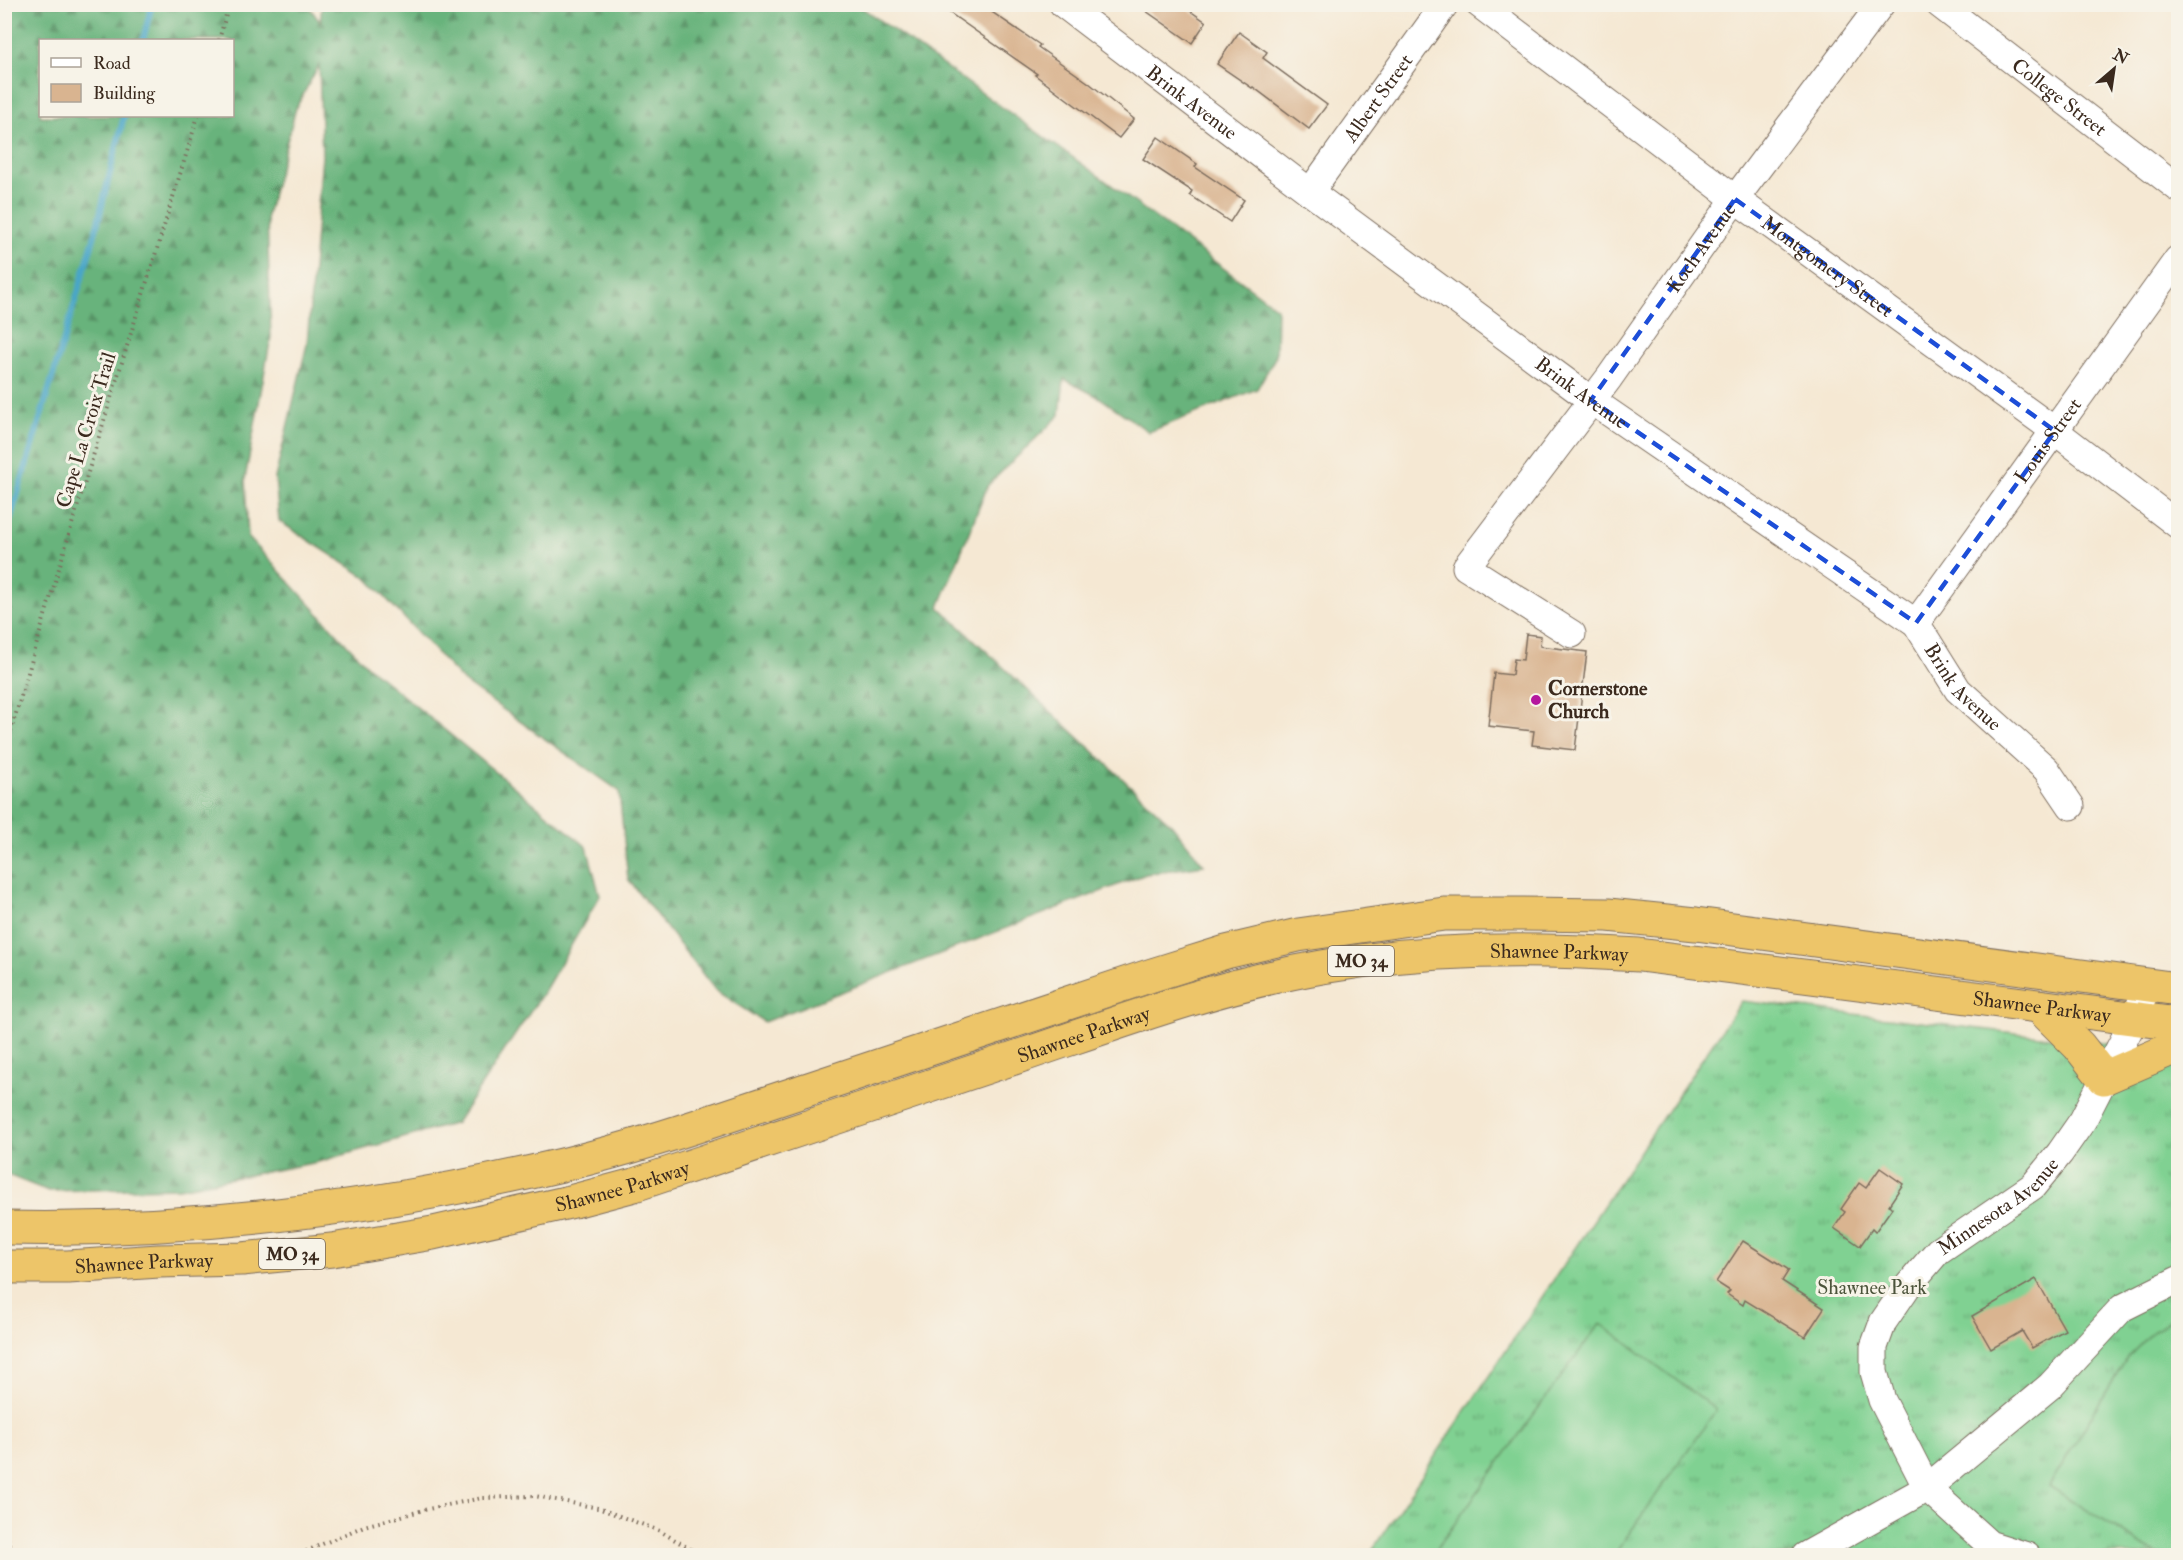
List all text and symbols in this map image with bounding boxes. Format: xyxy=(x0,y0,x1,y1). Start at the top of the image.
legend xyxy=(39,39,234,117)
north arrow xyxy=(2084,39,2144,99)
text: N xyxy=(2109,44,2132,69)
street label: Albert Street xyxy=(1337,49,1418,147)
text: Road xyxy=(93,52,131,75)
street label: College Street xyxy=(2007,52,2112,142)
street label: Brink Avenue xyxy=(1141,60,1242,145)
text: Building xyxy=(93,82,156,105)
street label: Koch Avenue xyxy=(1661,198,1741,297)
street label: Montgomery Street xyxy=(1756,210,1899,323)
street label: Cape La Croix Trail xyxy=(51,349,122,511)
street label: Brink Avenue xyxy=(1531,351,1633,434)
street label: Louis Street xyxy=(2008,392,2087,488)
street label: Brink Avenue xyxy=(1919,638,2007,736)
place label: Cornerstone Church xyxy=(1548,676,1648,724)
marker: Cornerstone Church xyxy=(1529,693,1543,707)
street label: Shawnee Parkway xyxy=(1490,938,1630,967)
road number: MO 34 xyxy=(1328,946,1394,976)
street label: Shawnee Parkway xyxy=(1971,985,2113,1028)
street label: Shawnee Parkway xyxy=(1014,1000,1154,1069)
street label: Minnesota Avenue xyxy=(1932,1152,2064,1260)
street label: Shawnee Parkway xyxy=(553,1154,694,1217)
road number: MO 34 xyxy=(259,1239,325,1269)
street label: Shawnee Parkway xyxy=(74,1247,215,1279)
park label: Shawnee Park xyxy=(1817,1275,1927,1300)

